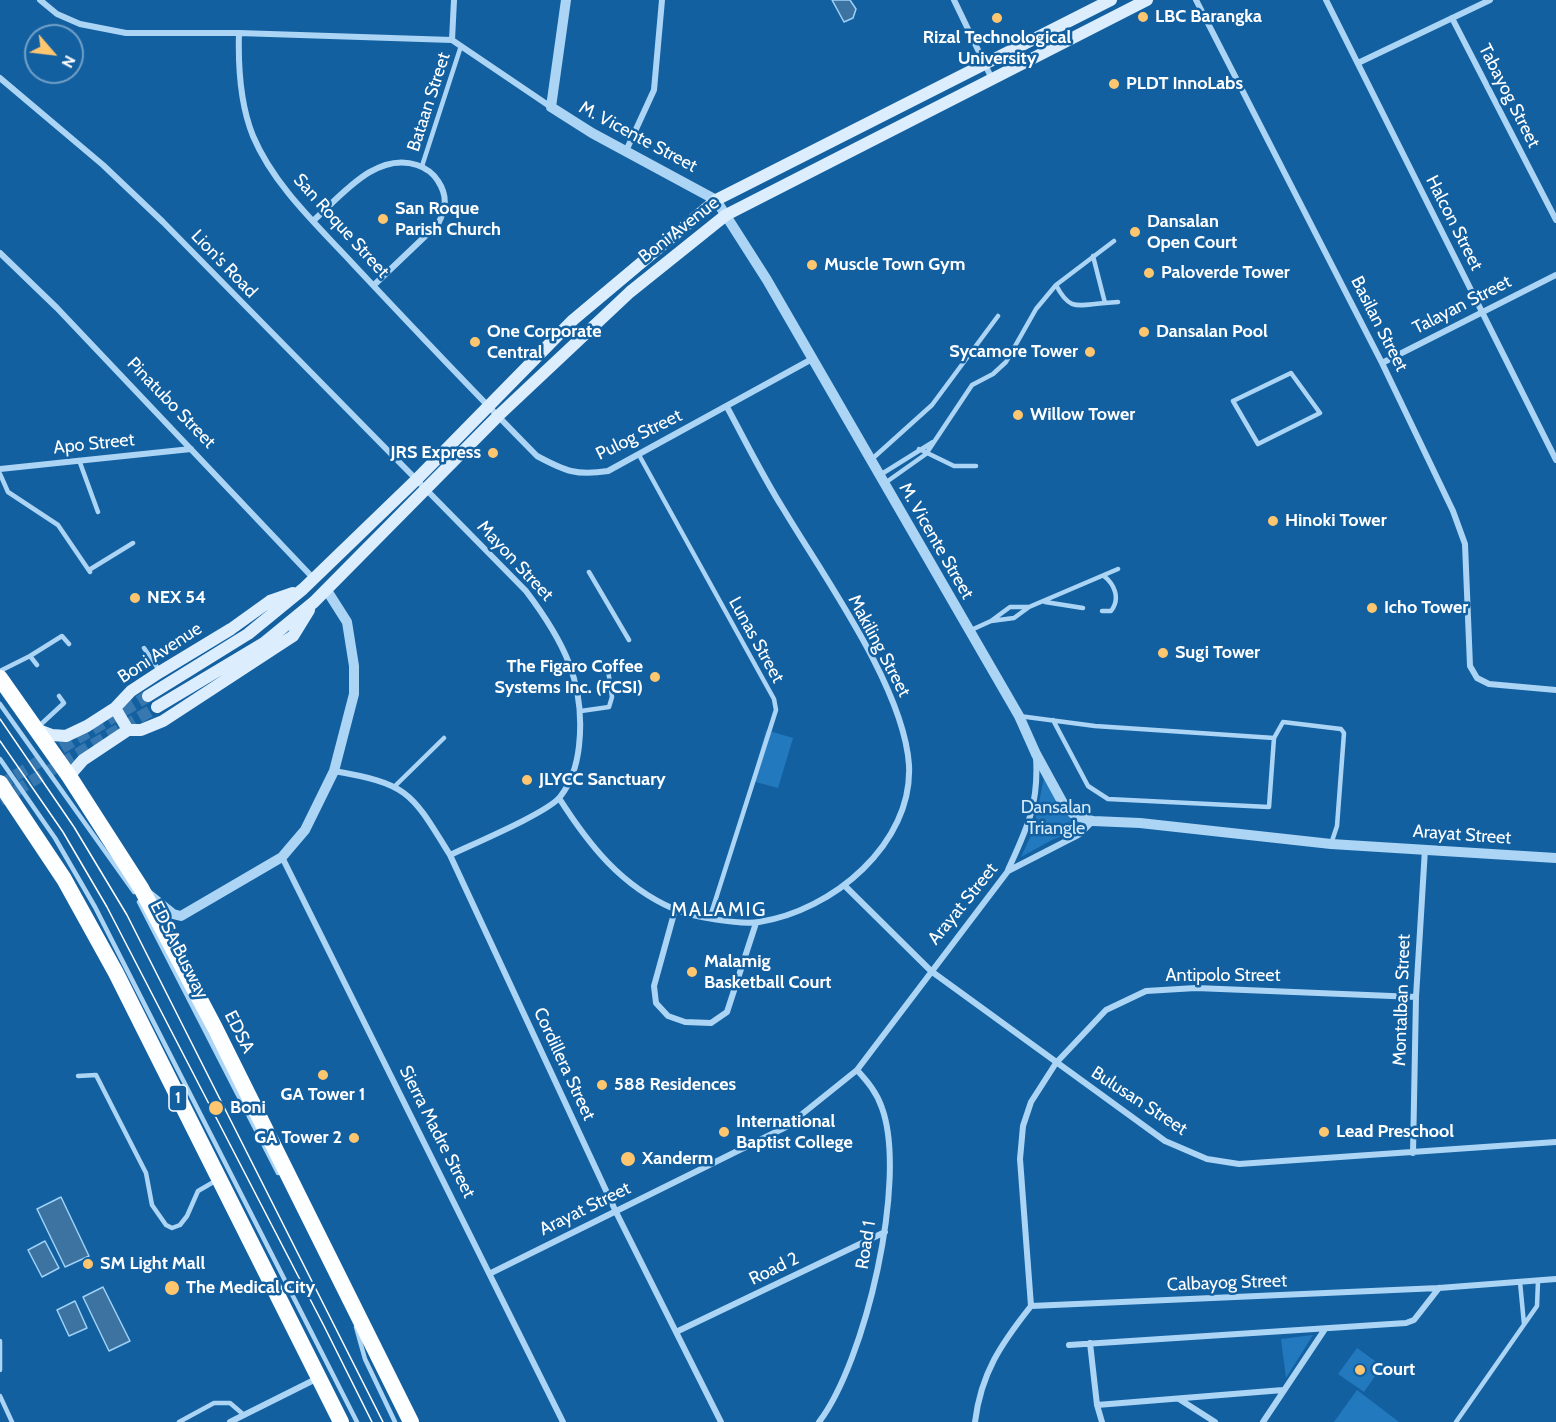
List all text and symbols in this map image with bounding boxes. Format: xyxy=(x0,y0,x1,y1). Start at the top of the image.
place label: LBC Barangka xyxy=(1155,6,1262,28)
marker: LBC Barangka xyxy=(1136,10,1150,24)
marker: Rizal Technological University xyxy=(990,11,1004,25)
north arrow xyxy=(24,24,84,84)
place label: Rizal Technological University xyxy=(923,27,1071,70)
street label: Tabayog Street xyxy=(1474,41,1544,151)
street label: Bataan Street xyxy=(403,50,455,154)
text: N xyxy=(58,52,80,71)
place label: PLDT InnoLabs xyxy=(1126,73,1243,95)
marker: PLDT InnoLabs xyxy=(1107,77,1121,91)
street label: M. Vicente Street xyxy=(575,97,701,177)
street label: San Roque Street xyxy=(289,169,393,283)
street label: Halcon Street xyxy=(1421,172,1487,274)
street label: Boni Avenue xyxy=(635,192,723,268)
place label: San Roque Parish Church xyxy=(395,198,501,240)
place label: Dansalan Open Court xyxy=(1147,211,1237,254)
marker: San Roque Parish Church xyxy=(376,212,390,226)
marker: Dansalan Open Court xyxy=(1128,225,1142,239)
street label: Lion's Road xyxy=(186,226,262,302)
place label: Muscle Town Gym xyxy=(824,254,965,276)
marker: Muscle Town Gym xyxy=(805,258,819,272)
place label: Paloverde Tower xyxy=(1161,262,1290,284)
marker: Paloverde Tower xyxy=(1142,266,1156,280)
street label: Talayan Street xyxy=(1409,271,1515,339)
street label: Basilan Street xyxy=(1346,273,1412,375)
place label: One Corporate Central xyxy=(487,321,601,364)
place label: Dansalan Pool xyxy=(1156,321,1268,343)
marker: Dansalan Pool xyxy=(1137,325,1151,339)
marker: One Corporate Central xyxy=(468,335,482,349)
place label: Sycamore Tower xyxy=(949,341,1078,363)
marker: Sycamore Tower xyxy=(1083,345,1097,359)
street label: Pinatubo Street xyxy=(122,353,220,453)
place label: Willow Tower xyxy=(1030,404,1135,426)
street label: Pulog Street xyxy=(592,405,686,465)
marker: Willow Tower xyxy=(1011,408,1025,422)
street label: Apo Street xyxy=(52,429,136,459)
place label: JRS Express xyxy=(391,442,481,464)
marker: JRS Express xyxy=(486,446,500,460)
street label: M. Vicente Street xyxy=(894,479,978,603)
place label: Hinoki Tower xyxy=(1285,510,1387,532)
marker: Hinoki Tower xyxy=(1266,514,1280,528)
street label: Mayon Street xyxy=(472,516,558,606)
place label: NEX 54 xyxy=(147,587,206,609)
marker: NEX 54 xyxy=(128,591,142,605)
street label: Makiling Street xyxy=(843,591,915,701)
street label: Lunas Street xyxy=(724,593,788,687)
place label: Icho Tower xyxy=(1384,597,1468,619)
marker: Icho Tower xyxy=(1365,601,1379,615)
street label: Boni Avenue xyxy=(114,618,206,688)
place label: Sugi Tower xyxy=(1175,642,1260,664)
marker: Sugi Tower xyxy=(1156,646,1170,660)
place label: The Figaro Coffee Systems Inc. (FCSI) xyxy=(494,656,643,698)
marker: The Figaro Coffee Systems Inc. (FCSI) xyxy=(648,670,662,684)
place label: JLYCC Sanctuary xyxy=(539,769,666,791)
marker: JLYCC Sanctuary xyxy=(520,773,534,787)
park label: Dansalan Triangle xyxy=(1021,797,1091,840)
street label: Arayat Street xyxy=(1412,821,1512,849)
street label: Arayat Street xyxy=(924,859,1002,949)
street label: EDSA Busway xyxy=(145,898,213,1002)
district label: MALAMIG xyxy=(671,898,767,922)
street label: Montalban Street xyxy=(1389,934,1415,1066)
place label: Malamig Basketball Court xyxy=(704,951,832,994)
marker: Malamig Basketball Court xyxy=(685,965,699,979)
street label: Antipolo Street xyxy=(1165,965,1281,987)
street label: Cordillera Street xyxy=(528,1004,600,1124)
street label: EDSA xyxy=(219,1007,259,1057)
street label: Sierra Madre Street xyxy=(394,1062,480,1202)
street label: Bulusan Street xyxy=(1087,1062,1191,1140)
marker: GA Tower 1 xyxy=(316,1068,330,1082)
place label: 588 Residences xyxy=(614,1074,736,1096)
marker: 588 Residences xyxy=(595,1078,609,1092)
place label: GA Tower 1 xyxy=(281,1084,365,1106)
road number: 1 xyxy=(169,1085,187,1111)
place label: Boni xyxy=(230,1097,266,1119)
marker: Boni xyxy=(207,1099,225,1117)
place label: International Baptist College xyxy=(736,1111,853,1154)
place label: Lead Preschool xyxy=(1336,1121,1454,1143)
marker: International Baptist College xyxy=(717,1125,731,1139)
marker: Lead Preschool xyxy=(1317,1125,1331,1139)
place label: GA Tower 2 xyxy=(254,1127,342,1149)
marker: GA Tower 2 xyxy=(347,1131,361,1145)
place label: Xanderm xyxy=(642,1148,713,1170)
marker: Xanderm xyxy=(619,1150,637,1168)
street label: Arayat Street xyxy=(536,1178,634,1240)
street label: Road 1 xyxy=(852,1219,880,1271)
street label: Road 2 xyxy=(746,1248,802,1290)
place label: SM Light Mall xyxy=(100,1253,205,1275)
marker: SM Light Mall xyxy=(81,1257,95,1271)
street label: Calbayog Street xyxy=(1166,1270,1288,1296)
place label: The Medical City xyxy=(186,1277,315,1299)
marker: The Medical City xyxy=(163,1279,181,1297)
place label: Court xyxy=(1372,1359,1415,1381)
marker: Court xyxy=(1353,1363,1367,1377)

